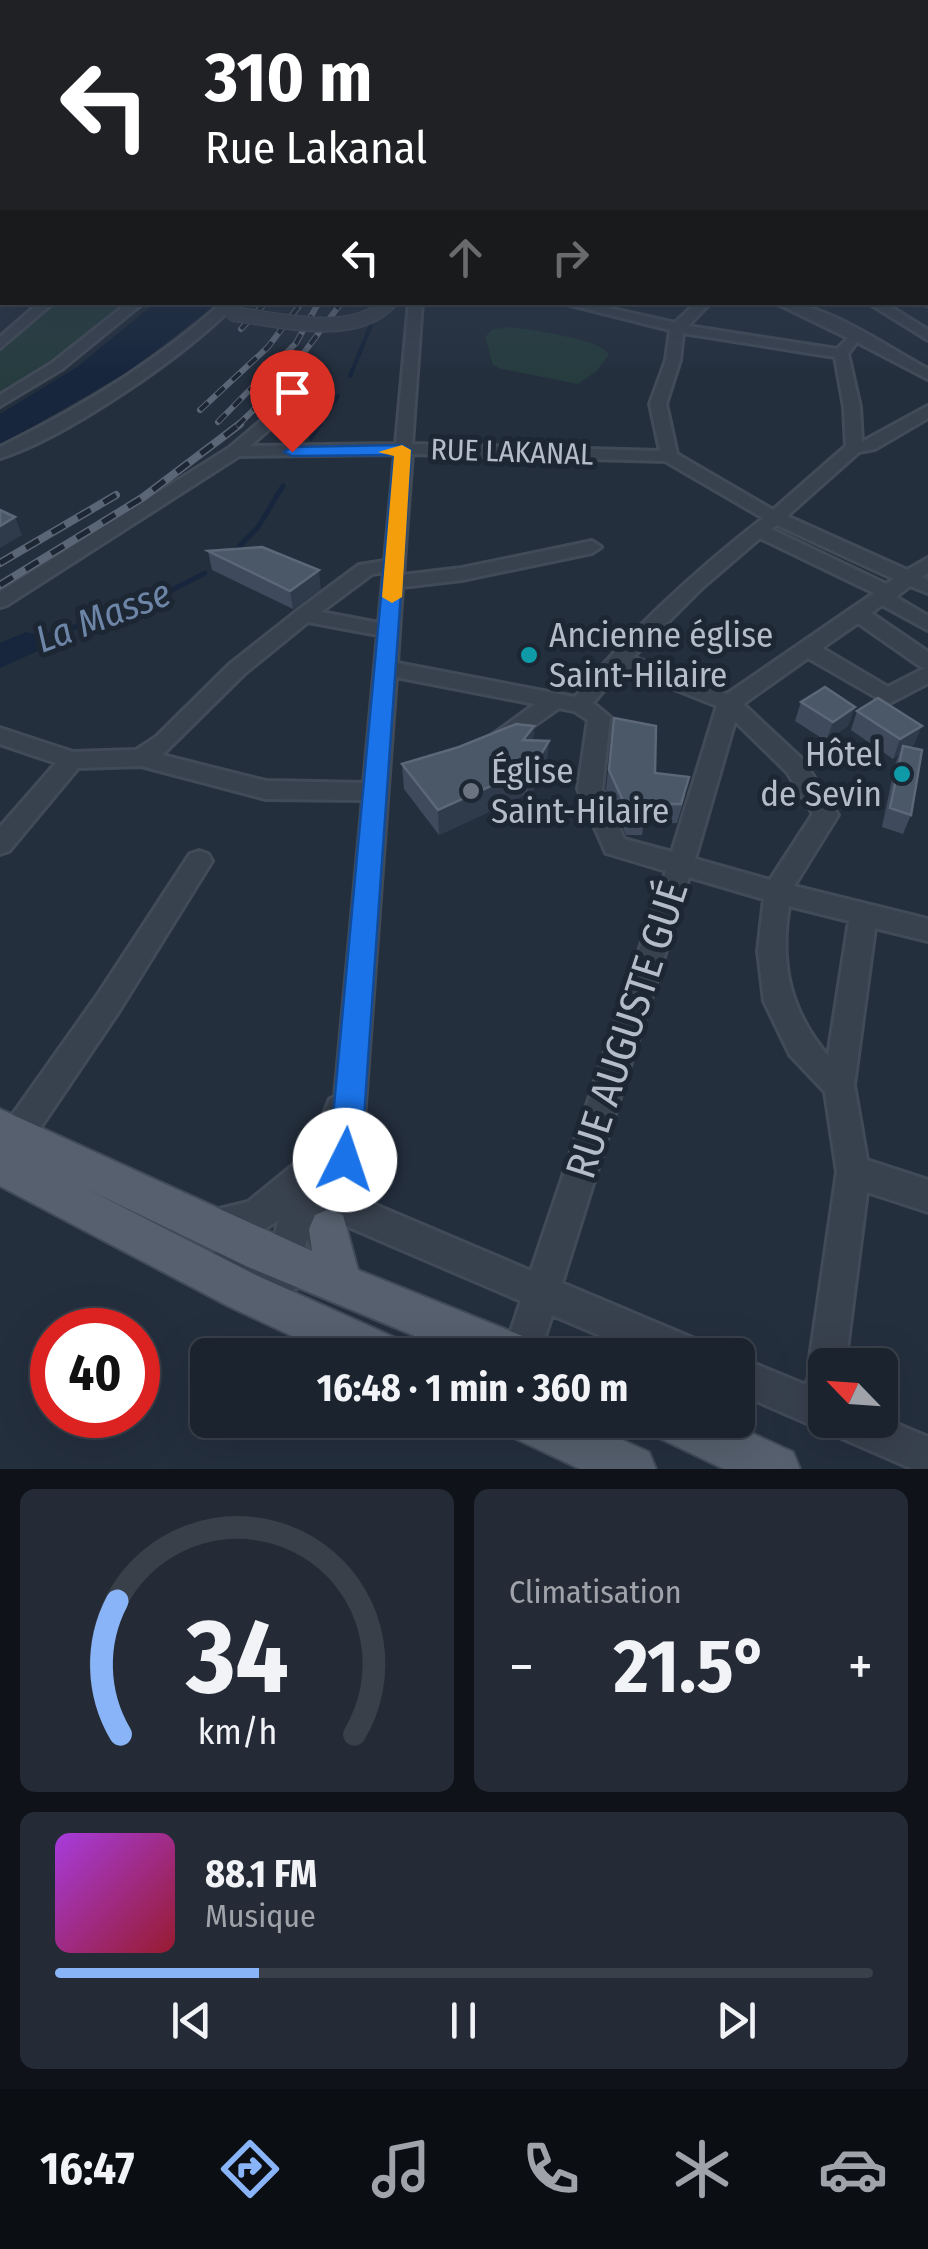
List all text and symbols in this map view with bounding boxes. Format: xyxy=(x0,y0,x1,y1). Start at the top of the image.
text: 310 m xyxy=(205,36,373,120)
icon: left xyxy=(40,40,170,170)
text: Rue Lakanal xyxy=(205,121,427,175)
icon: left xyxy=(333,230,388,285)
icon: ahead xyxy=(438,230,493,285)
icon: right xyxy=(543,230,598,285)
pin xyxy=(250,350,335,453)
icon: arrive xyxy=(265,365,320,420)
street label: RUE LAKANAL xyxy=(430,431,594,473)
water label: La Masse xyxy=(29,569,177,663)
place label: Ancienne église Saint-Hilaire xyxy=(549,614,773,696)
marker: Ancienne église Saint-Hilaire xyxy=(518,644,540,666)
place label: Hôtel de Sevin xyxy=(760,733,882,815)
place label: Église Saint-Hilaire xyxy=(491,750,669,832)
marker: Hôtel de Sevin xyxy=(891,763,913,785)
marker: Église Saint-Hilaire xyxy=(460,780,482,802)
street label: RUE AUGUSTE GUÉ xyxy=(555,875,699,1185)
position arrow xyxy=(293,1108,397,1212)
speed limit sign: 40 xyxy=(30,1308,160,1438)
north arrow xyxy=(808,1348,898,1438)
map controls xyxy=(808,1348,898,1438)
text: 16:48 · 1 min · 360 m xyxy=(317,1365,628,1411)
text: Climatisation xyxy=(509,1573,682,1611)
text: 34 xyxy=(185,1595,288,1720)
text: 21.5° xyxy=(614,1622,768,1712)
text: − xyxy=(509,1634,534,1700)
text: + xyxy=(848,1634,873,1700)
text: km/h xyxy=(197,1711,277,1753)
text: 88.1 FM xyxy=(205,1851,317,1897)
text: Musique xyxy=(205,1897,316,1935)
icon: previous xyxy=(164,1993,219,2048)
icon: pause xyxy=(436,1993,491,2048)
icon: next xyxy=(709,1993,764,2048)
icon: directions xyxy=(215,2134,285,2204)
icon: music xyxy=(366,2134,436,2204)
icon: phone xyxy=(516,2134,586,2204)
icon: climate xyxy=(667,2134,737,2204)
icon: car xyxy=(818,2134,888,2204)
text: 16:47 xyxy=(40,2142,134,2196)

